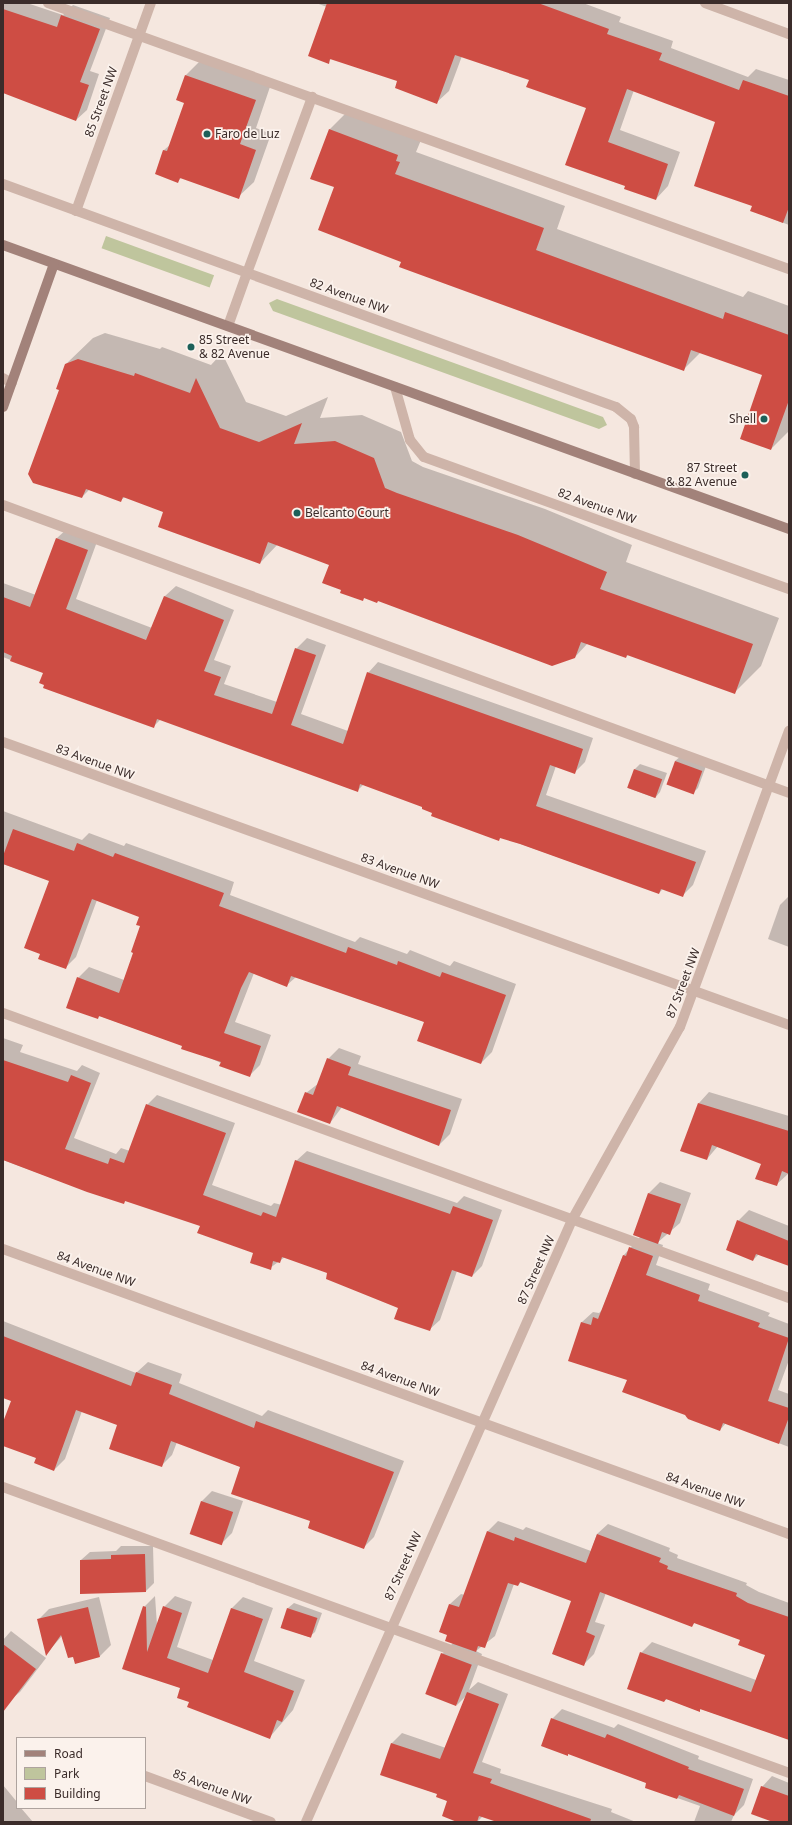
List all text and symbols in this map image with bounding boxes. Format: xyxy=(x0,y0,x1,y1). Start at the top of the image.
street label: 85 Street NW xyxy=(82,65,120,139)
place label: Faro de Luz xyxy=(215,127,280,141)
marker: Faro de Luz xyxy=(202,129,212,139)
street label: 82 Avenue NW xyxy=(308,275,390,317)
place label: 85 Street & 82 Avenue xyxy=(199,333,270,361)
marker: 85 Street & 82 Avenue xyxy=(186,342,196,352)
place label: Shell xyxy=(729,412,756,426)
marker: Shell xyxy=(759,414,769,424)
place label: 87 Street & 82 Avenue xyxy=(666,461,737,489)
marker: 87 Street & 82 Avenue xyxy=(740,470,750,480)
street label: 82 Avenue NW xyxy=(556,485,638,527)
place label: Belcanto Court xyxy=(305,506,389,520)
marker: Belcanto Court xyxy=(292,508,302,518)
street label: 83 Avenue NW xyxy=(54,741,136,783)
street label: 83 Avenue NW xyxy=(359,850,441,892)
street label: 87 Street NW xyxy=(663,946,703,1020)
street label: 87 Street NW xyxy=(514,1233,558,1307)
street label: 84 Avenue NW xyxy=(55,1248,137,1290)
street label: 84 Avenue NW xyxy=(359,1358,441,1400)
street label: 84 Avenue NW xyxy=(664,1469,746,1511)
street label: 87 Street NW xyxy=(381,1529,425,1603)
legend xyxy=(16,1737,146,1809)
text: Road xyxy=(54,1745,83,1762)
text: Park xyxy=(54,1765,79,1782)
street label: 85 Avenue NW xyxy=(171,1766,253,1808)
text: Building xyxy=(54,1785,101,1802)

